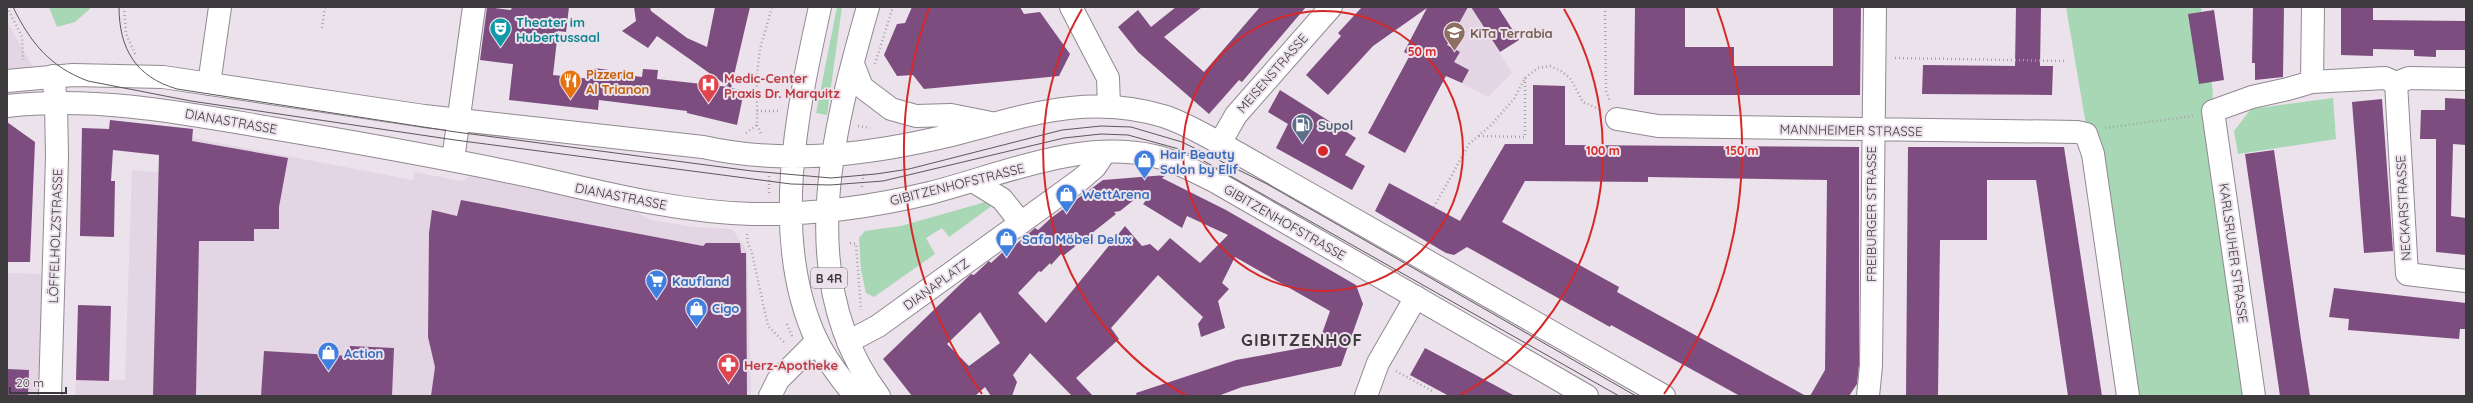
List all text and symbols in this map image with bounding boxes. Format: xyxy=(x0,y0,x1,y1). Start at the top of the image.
place label: Theater im Hubertussaal xyxy=(516,14,600,45)
theatre icon: Theater im Hubertussaal xyxy=(487,16,513,49)
school or university icon: KiTa Terrabia xyxy=(1441,20,1467,53)
place label: KiTa Terrabia xyxy=(1470,25,1553,41)
street label: MEISENSTRASSE xyxy=(1233,30,1311,116)
text: 50 m xyxy=(1408,44,1436,59)
place label: Pizzeria Al Trianon xyxy=(586,66,649,97)
restaurant icon: Pizzeria Al Trianon xyxy=(557,68,583,101)
place label: Medic-Center Praxis Dr. Marquitz xyxy=(724,70,840,101)
hospital icon: Medic-Center Praxis Dr. Marquitz xyxy=(696,72,722,105)
street label: DIANASTRASSE xyxy=(184,105,278,137)
fuel station icon: Supol xyxy=(1289,112,1315,145)
place label: Supol xyxy=(1318,117,1353,133)
street label: MANNHEIMER STRASSE xyxy=(1779,121,1923,139)
text: 100 m xyxy=(1586,143,1620,158)
text: 150 m xyxy=(1725,143,1759,158)
centre of rings xyxy=(1316,144,1330,158)
place label: Hair Beauty Salon by Elif xyxy=(1160,146,1238,177)
street label: FREIBURGER STRASSE xyxy=(1863,146,1879,282)
shop icon: Hair Beauty Salon by Elif xyxy=(1132,148,1158,181)
street label: NECKARSTRASSE xyxy=(2392,155,2414,261)
street label: GIBITZENHOFSTRASSE xyxy=(888,160,1026,208)
street label: LÖFFELHOLZSTRASSE xyxy=(45,168,65,304)
street label: DIANASTRASSE xyxy=(574,179,668,213)
shop icon: WettArena xyxy=(1054,181,1080,214)
street label: GIBITZENHOFSTRASSE xyxy=(1221,181,1349,263)
street label: KARLSRUHER STRASSE xyxy=(2216,182,2252,324)
place label: WettArena xyxy=(1082,186,1150,202)
shop icon: Safa Möbel Delux xyxy=(993,226,1019,259)
place label: Safa Möbel Delux xyxy=(1022,231,1132,247)
street label: DIANAPLATZ xyxy=(900,255,972,313)
supermarket icon: Kaufland xyxy=(644,268,670,301)
road number: B 4R xyxy=(811,268,847,288)
place label: Kaufland xyxy=(672,273,729,289)
shop icon: Cigo xyxy=(684,295,710,328)
place label: Cigo xyxy=(712,300,739,316)
district label: GIBITZENHOF xyxy=(1241,329,1363,350)
shop icon: Action xyxy=(315,340,341,373)
place label: Action xyxy=(344,345,383,361)
pharmacy icon: Herz-Apotheke xyxy=(716,352,742,385)
place label: Herz-Apotheke xyxy=(744,357,838,373)
scale bar xyxy=(10,369,66,395)
text: 20 m xyxy=(16,375,44,390)

